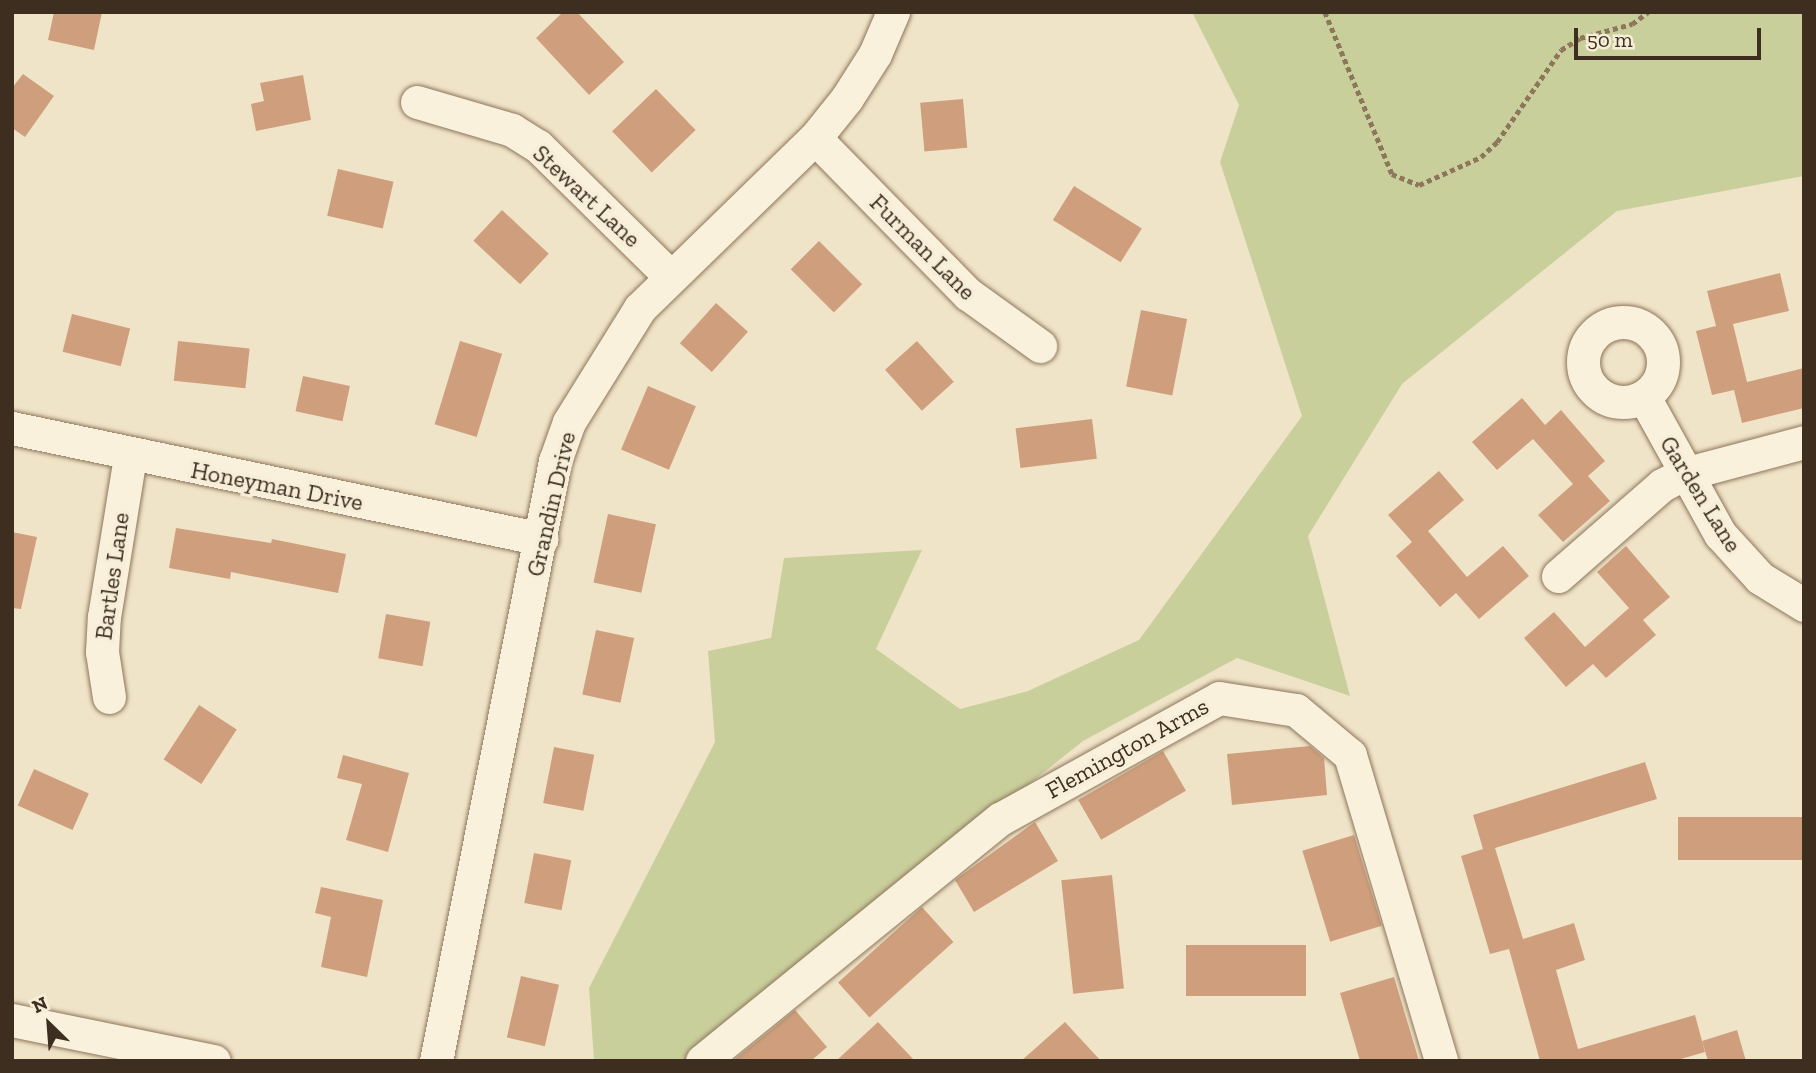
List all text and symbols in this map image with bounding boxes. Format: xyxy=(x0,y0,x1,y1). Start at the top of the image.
scale bar xyxy=(1578,14,1765,58)
text: 50 m xyxy=(1587,27,1633,52)
street label: Stewart Lane xyxy=(527,139,647,253)
street label: Furman Lane xyxy=(864,188,982,306)
street label: Grandin Drive xyxy=(520,429,582,579)
street label: Garden Lane xyxy=(1654,431,1748,557)
street label: Honeyman Drive xyxy=(188,455,366,517)
street label: Bartles Lane xyxy=(89,510,135,642)
street label: Flemington Arms xyxy=(1040,691,1214,805)
north arrow xyxy=(14,989,84,1059)
text: N xyxy=(28,991,51,1018)

